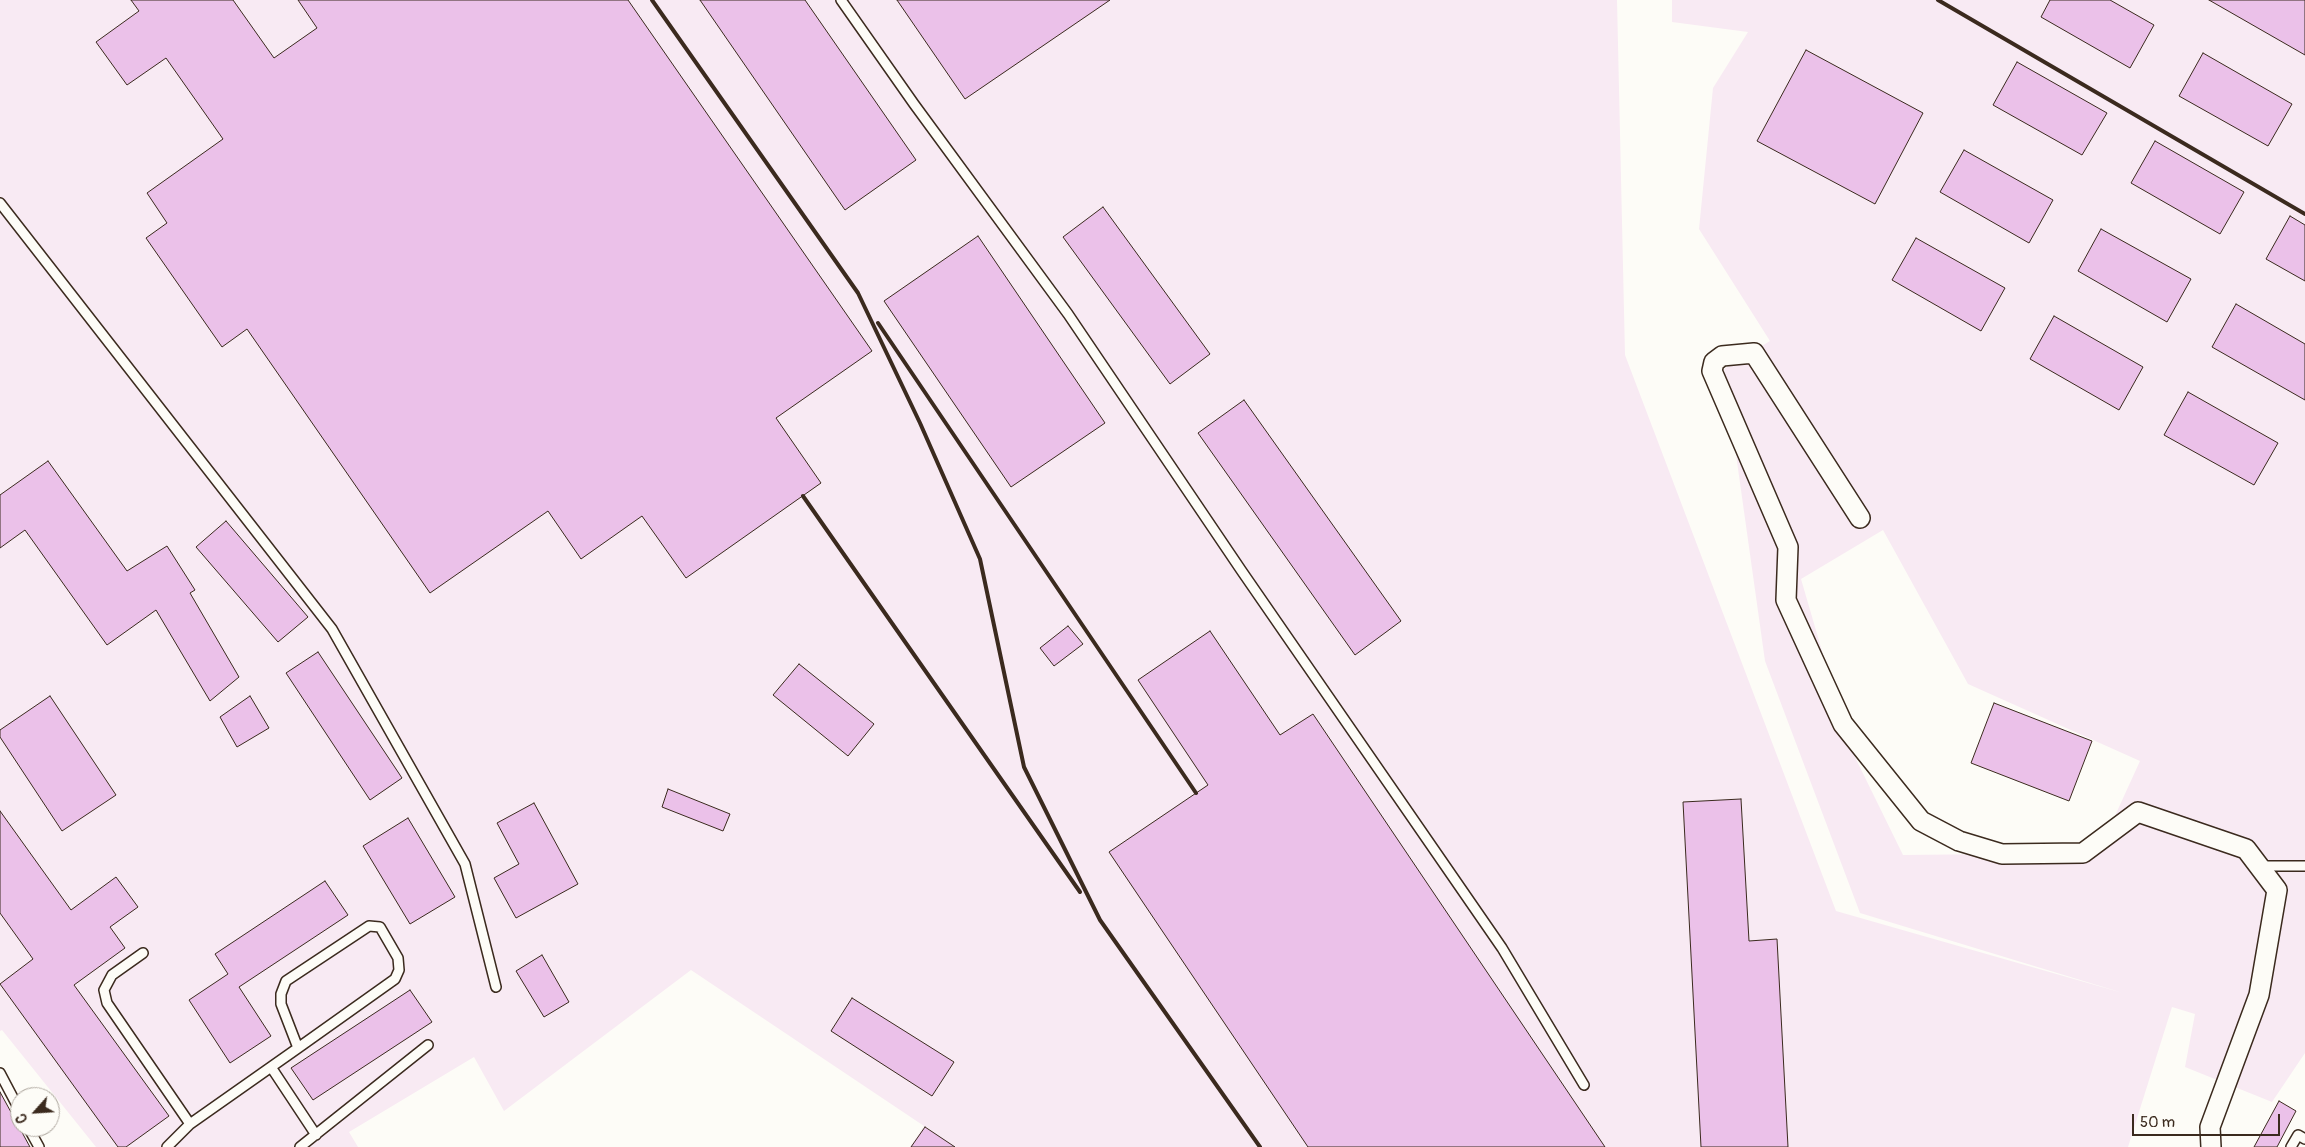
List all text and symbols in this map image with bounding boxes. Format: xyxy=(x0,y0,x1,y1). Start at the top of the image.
north arrow xyxy=(10,1087,60,1137)
scale bar xyxy=(2135,1104,2282,1136)
text: С xyxy=(12,1111,32,1126)
text: 50 m xyxy=(2140,1113,2175,1132)

